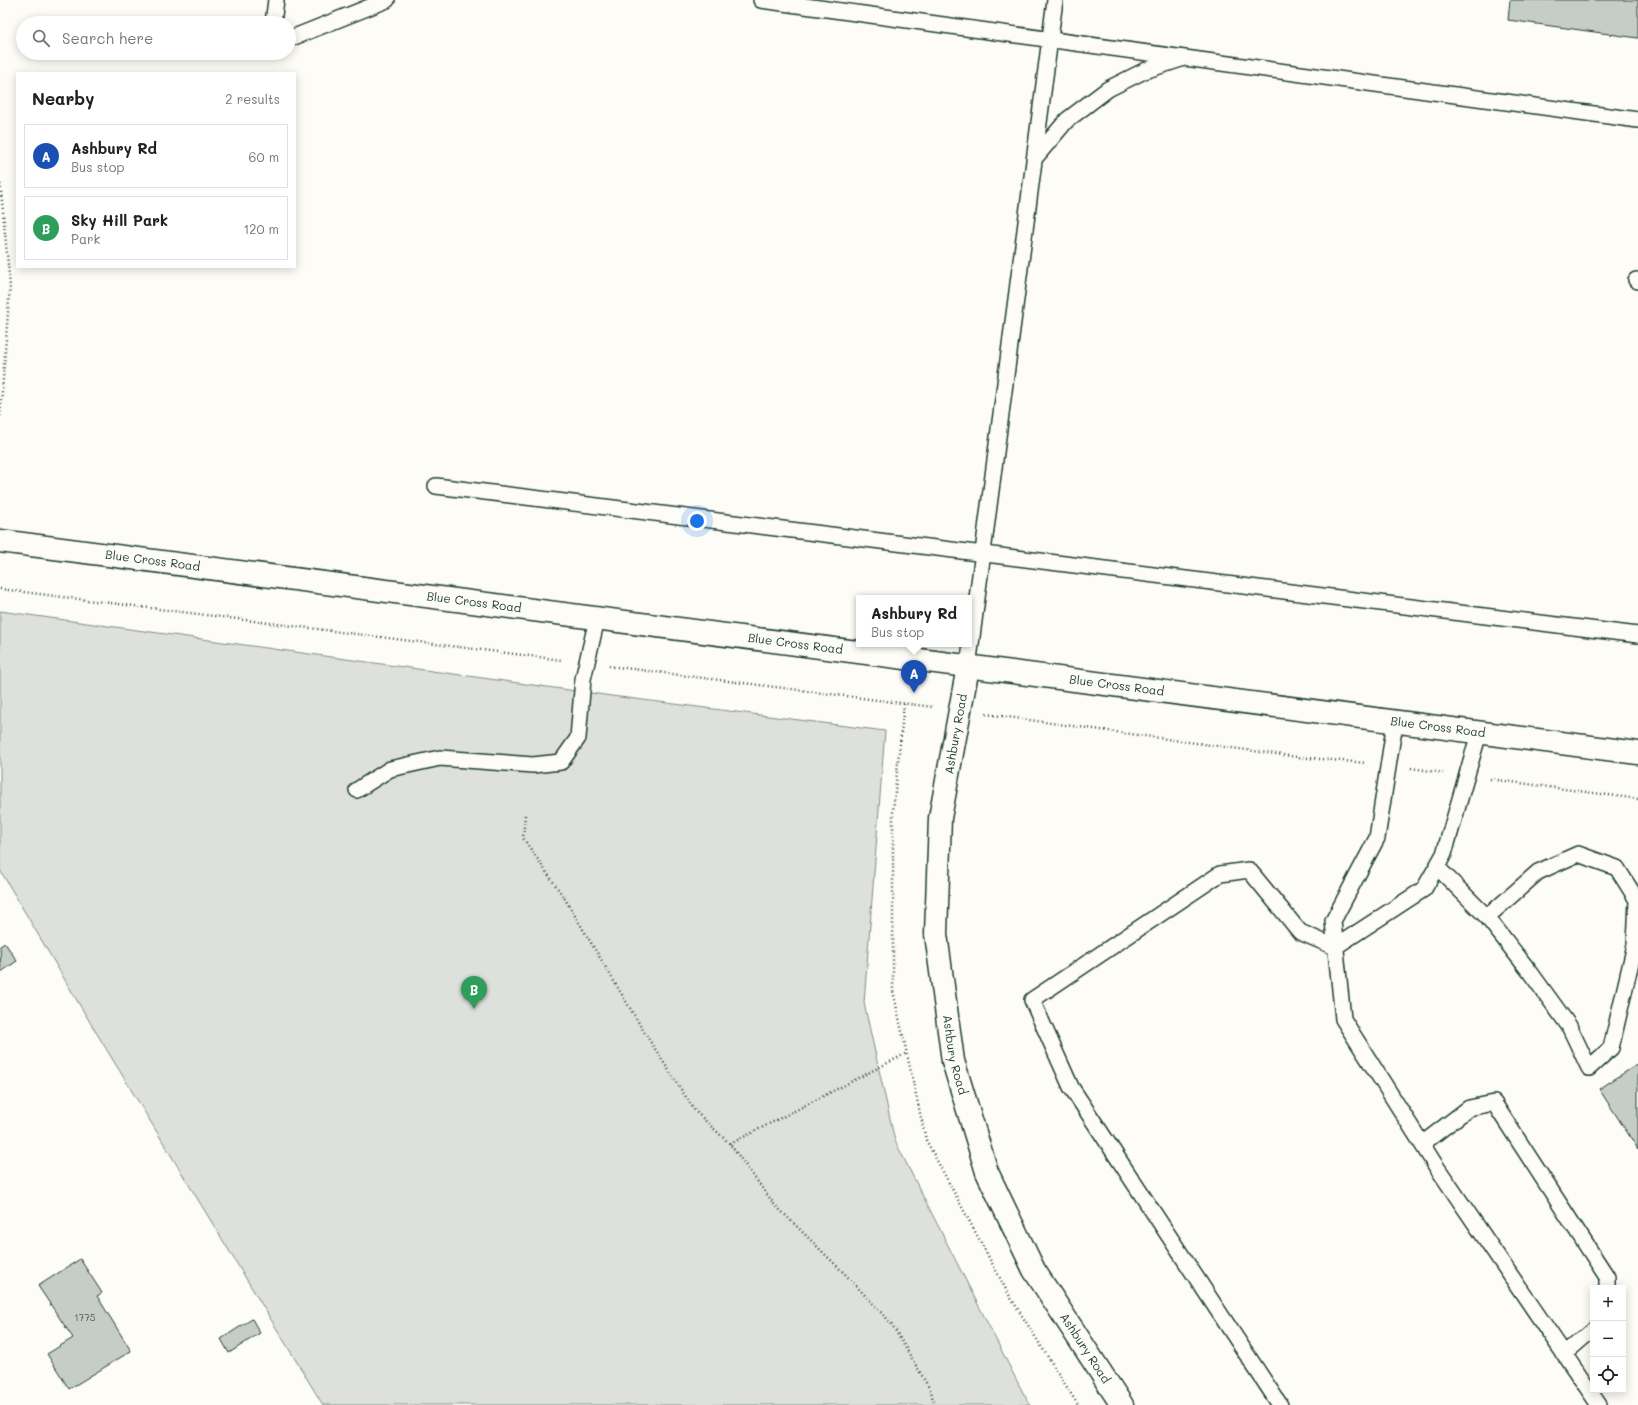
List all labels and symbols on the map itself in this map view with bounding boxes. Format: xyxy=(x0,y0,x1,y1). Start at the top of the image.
your location xyxy=(687,511,707,531)
street label: Blue Cross Road xyxy=(104,546,202,574)
street label: Blue Cross Road xyxy=(426,587,523,615)
street label: Blue Cross Road xyxy=(747,629,844,657)
pin: A xyxy=(901,660,927,693)
street label: Blue Cross Road xyxy=(1068,670,1166,699)
street label: Ashbury Road xyxy=(940,692,970,775)
street label: Blue Cross Road xyxy=(1390,712,1487,740)
pin: B xyxy=(461,976,487,1009)
street label: Ashbury Road xyxy=(940,1014,972,1097)
street label: Ashbury Road xyxy=(1057,1309,1115,1386)
house number: 1775 xyxy=(74,1310,96,1324)

